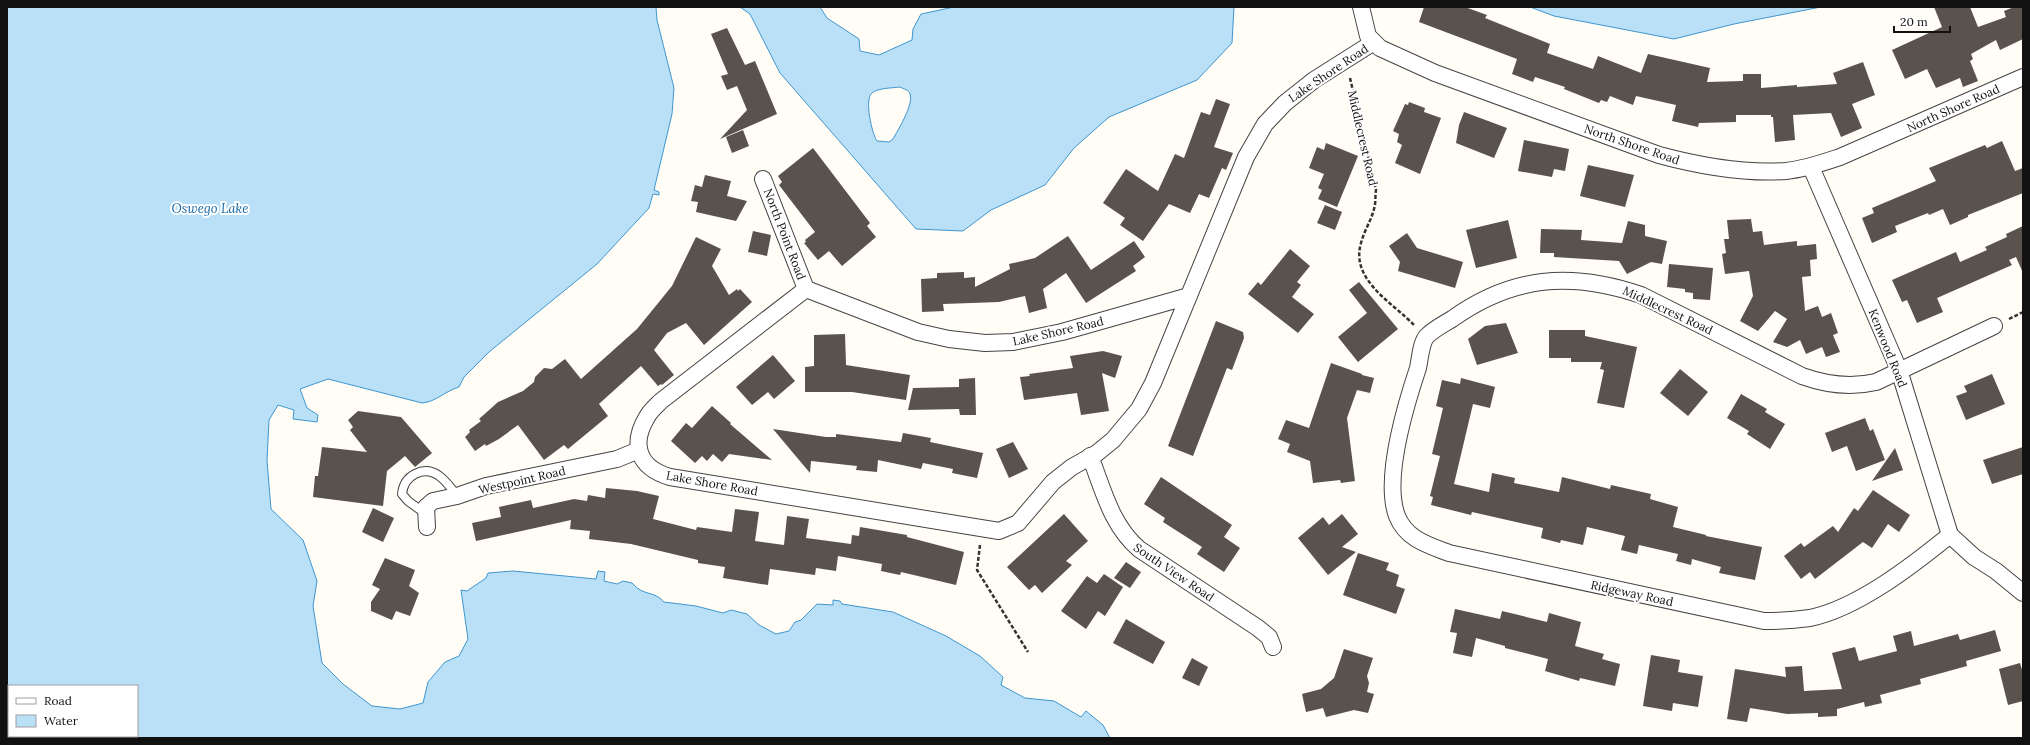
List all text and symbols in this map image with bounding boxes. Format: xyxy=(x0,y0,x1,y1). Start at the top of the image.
scale bar xyxy=(1894,8,1950,34)
text: 20 m xyxy=(1900,14,1928,29)
street label: Lake Shore Road xyxy=(1285,41,1371,105)
street label: North Shore Road xyxy=(1904,81,2002,135)
street label: Middlecrest Road xyxy=(1345,89,1381,187)
street label: North Shore Road xyxy=(1582,121,1682,167)
street label: North Point Road xyxy=(761,186,809,282)
water label: Oswego Lake xyxy=(172,200,248,217)
street label: Middlecrest Road xyxy=(1621,283,1715,337)
street label: Kenwood Road xyxy=(1865,307,1911,389)
street label: Lake Shore Road xyxy=(1011,313,1105,349)
street label: Westpoint Road xyxy=(477,463,567,497)
street label: Lake Shore Road xyxy=(665,468,759,498)
street label: South View Road xyxy=(1131,539,1217,605)
street label: Ridgeway Road xyxy=(1589,577,1675,609)
legend xyxy=(8,685,138,737)
text: Road xyxy=(44,693,72,708)
text: Water xyxy=(44,713,79,728)

